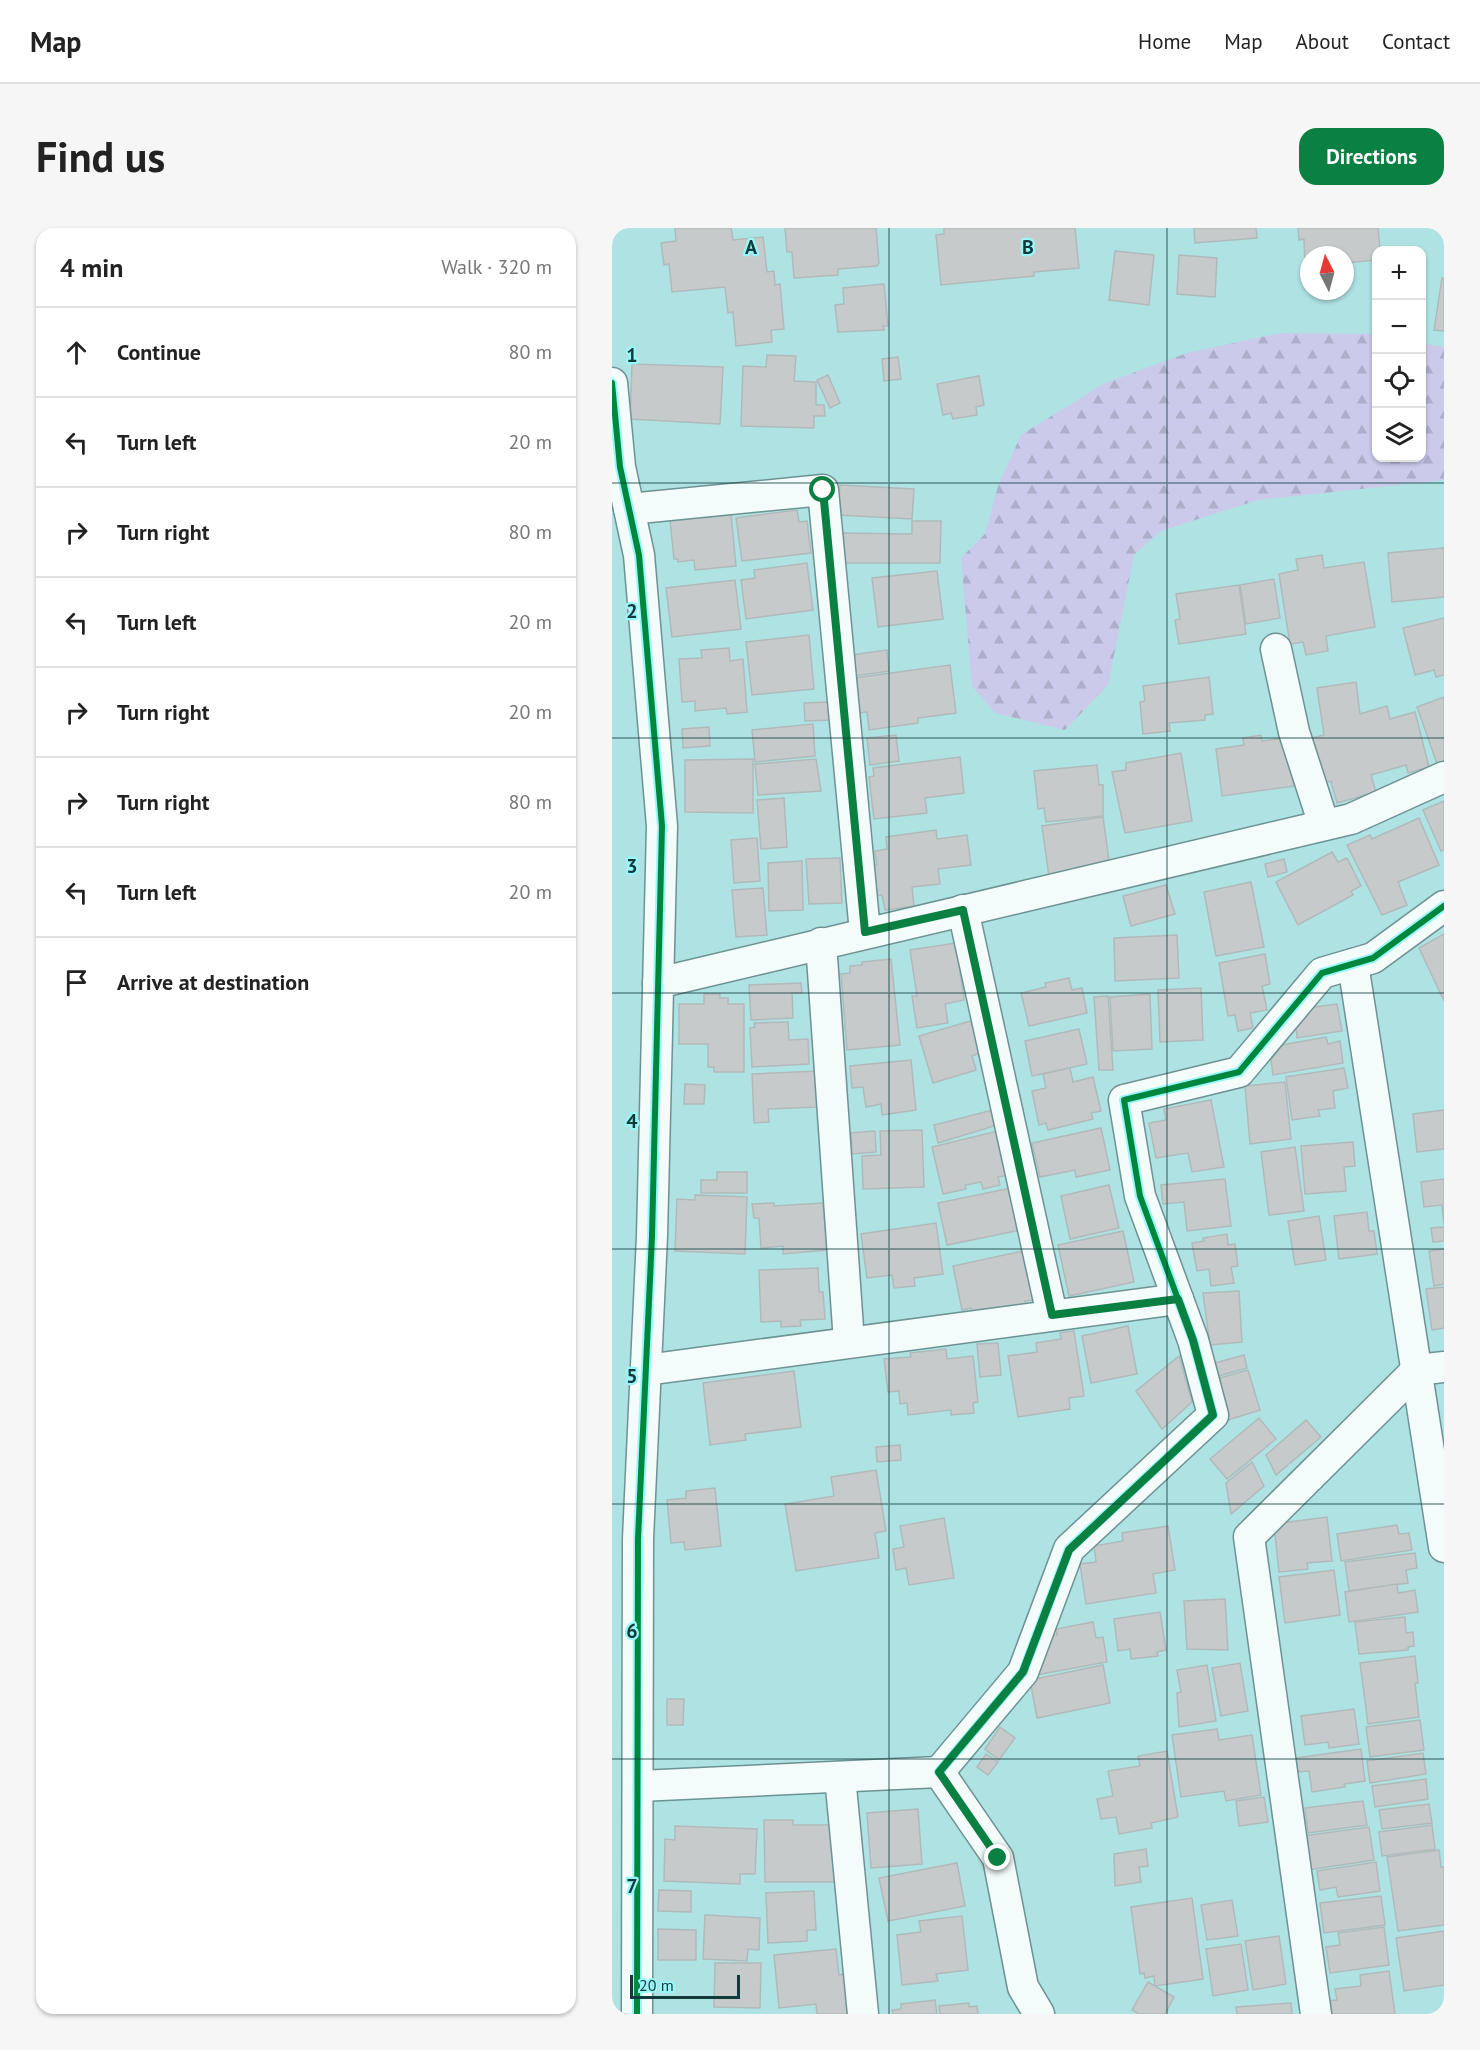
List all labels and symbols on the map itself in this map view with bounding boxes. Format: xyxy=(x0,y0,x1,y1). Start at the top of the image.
text: A xyxy=(745,234,758,260)
text: B xyxy=(1022,234,1034,260)
north arrow xyxy=(1300,246,1354,300)
text: 1 xyxy=(626,342,638,368)
route start xyxy=(809,476,835,502)
text: 2 xyxy=(626,598,638,624)
text: 3 xyxy=(626,853,638,879)
text: 4 xyxy=(626,1108,638,1134)
text: 5 xyxy=(626,1363,638,1389)
text: 6 xyxy=(626,1618,638,1644)
route end xyxy=(984,1844,1010,1870)
text: 7 xyxy=(626,1873,638,1899)
scale bar xyxy=(630,1972,740,2000)

